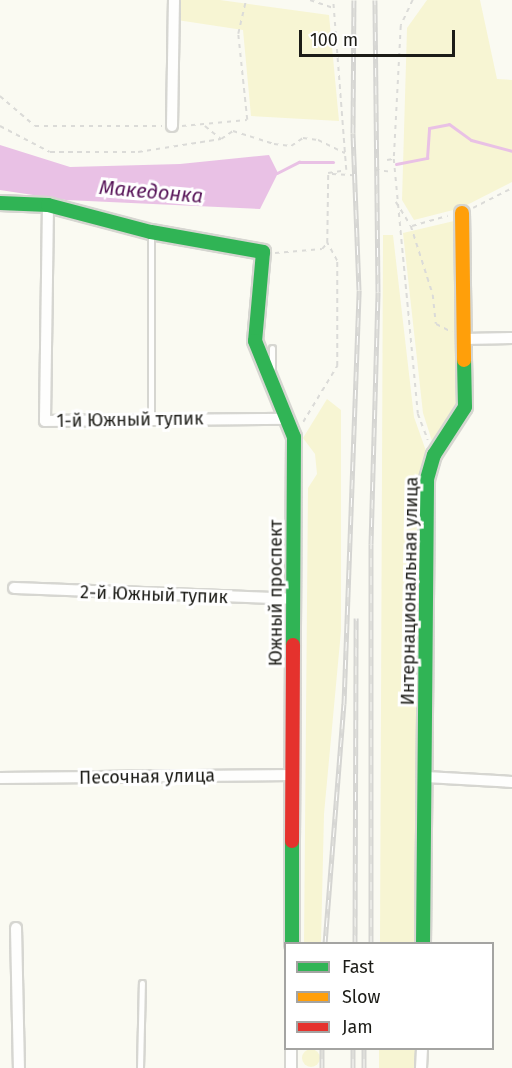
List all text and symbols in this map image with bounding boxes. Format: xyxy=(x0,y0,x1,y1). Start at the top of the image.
scale bar xyxy=(302,18,458,56)
text: 100 m xyxy=(310,29,358,51)
water label: Македонка xyxy=(98,176,204,208)
street label: 1-й Южный тупик xyxy=(56,408,204,432)
street label: Интернациональная улица xyxy=(397,476,423,706)
street label: Южный проспект xyxy=(265,520,287,666)
street label: 2-й Южный тупик xyxy=(80,582,228,608)
street label: Песочная улица xyxy=(79,765,215,789)
legend xyxy=(284,942,494,1050)
text: Fast xyxy=(342,956,374,978)
text: Slow xyxy=(342,986,380,1008)
text: Jam xyxy=(342,1016,373,1038)

